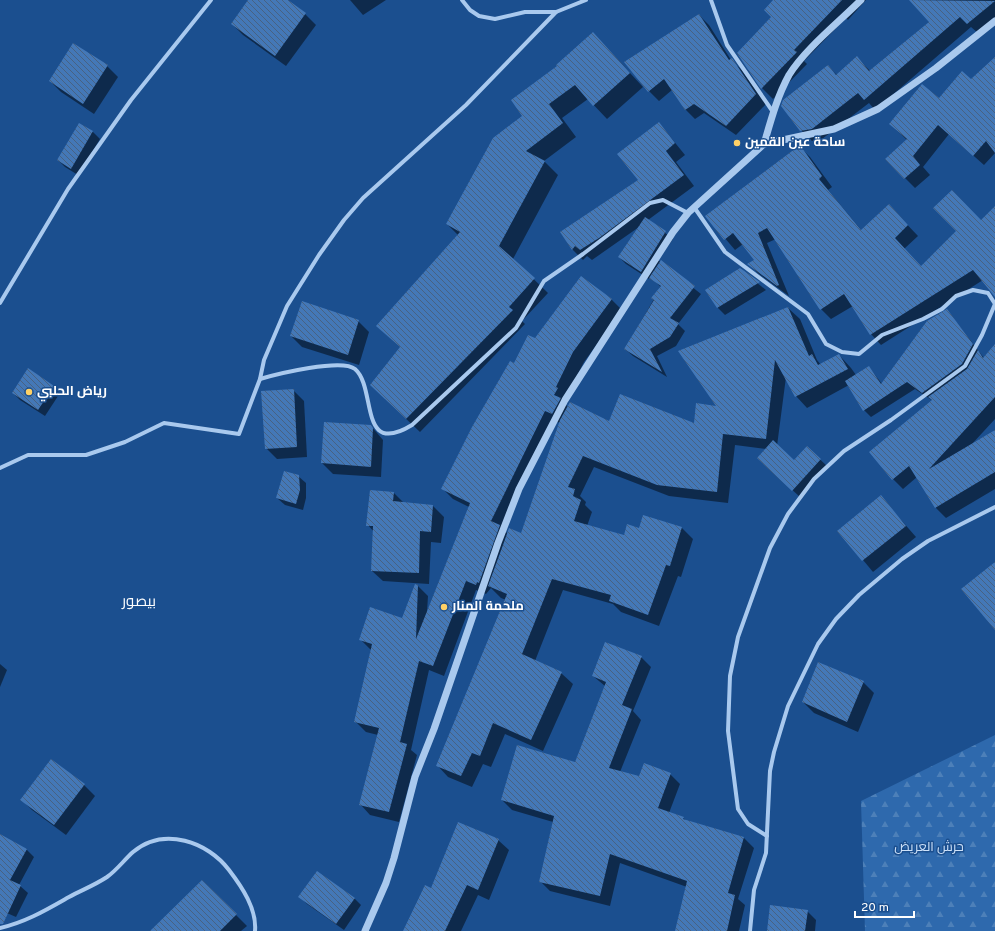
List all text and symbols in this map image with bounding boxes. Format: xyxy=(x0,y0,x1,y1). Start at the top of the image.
place label: ساحة عين القمين xyxy=(745,135,845,151)
marker: ساحة عين القمين xyxy=(732,138,742,148)
place label: رياض الحلبي xyxy=(37,384,107,402)
marker: رياض الحلبي xyxy=(24,387,34,397)
district label: بيصور xyxy=(121,593,156,612)
place label: ملحمة المنار xyxy=(451,599,524,615)
marker: ملحمة المنار xyxy=(439,602,449,612)
park label: حرش العريض xyxy=(894,840,964,856)
scale bar xyxy=(855,893,914,919)
text: 20 m xyxy=(861,900,889,916)

